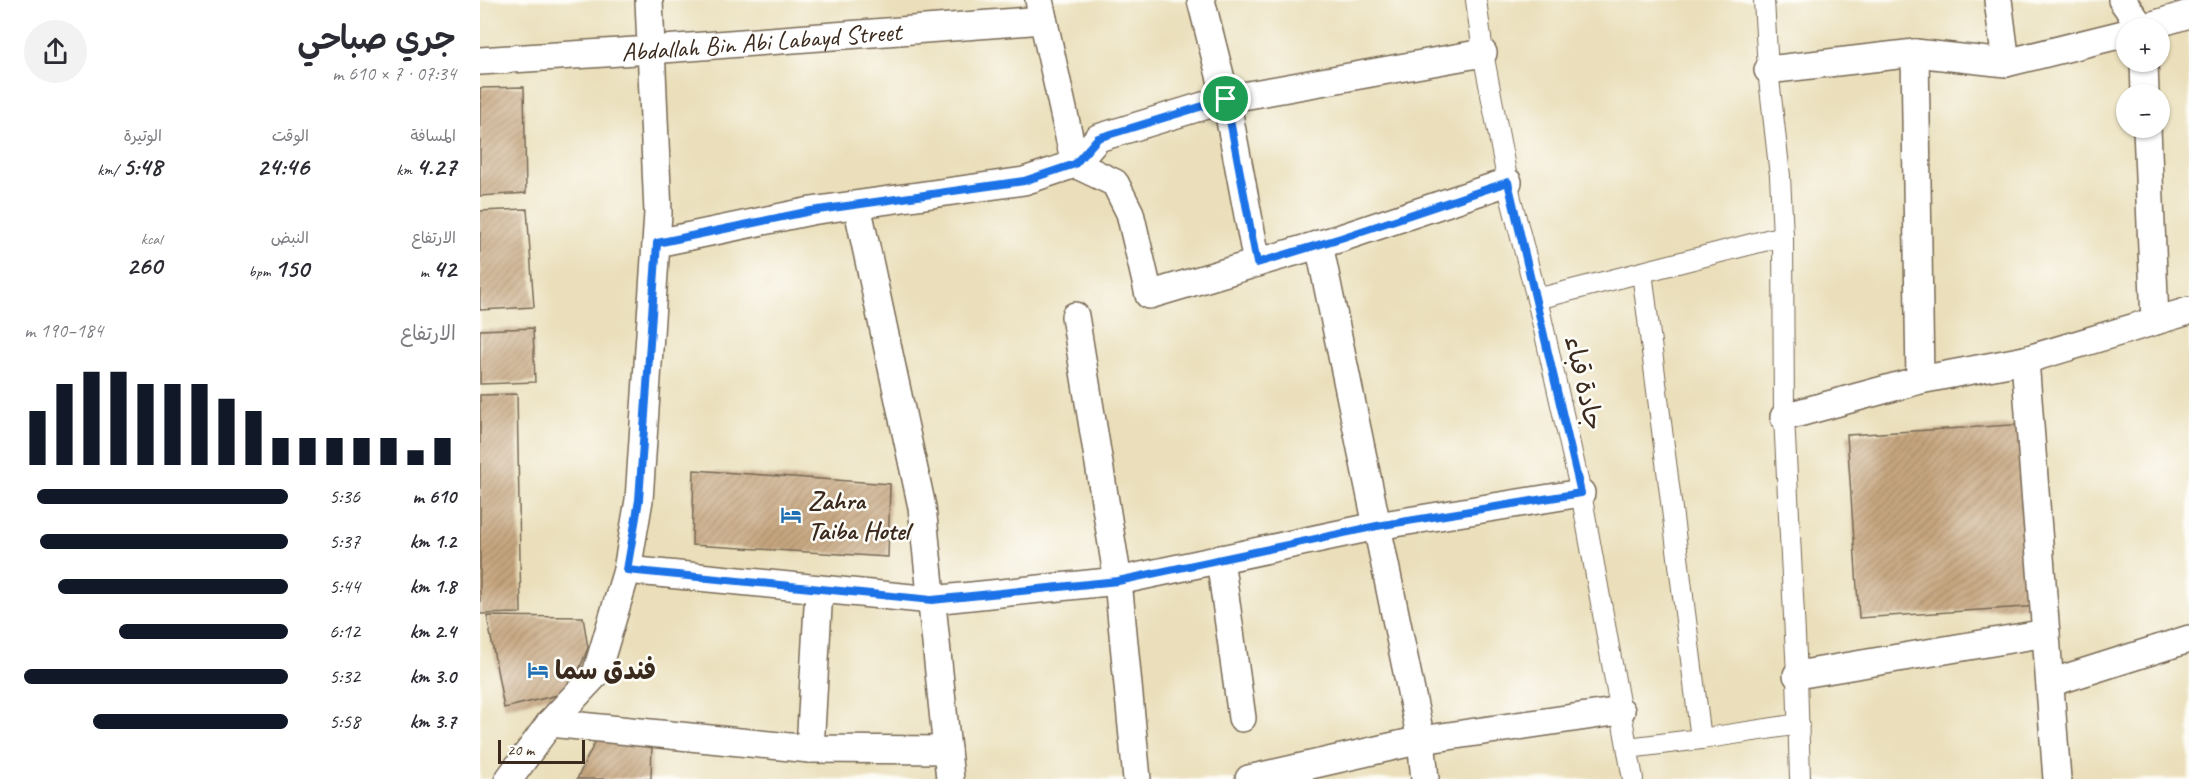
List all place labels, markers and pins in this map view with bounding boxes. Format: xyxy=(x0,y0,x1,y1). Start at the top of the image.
pin xyxy=(1200,73,1251,124)
place label: Zahra Taiba Hotel xyxy=(808,484,915,547)
hotel icon: Zahra Taiba Hotel xyxy=(779,503,803,527)
place label: فندق سما xyxy=(555,654,656,687)
hotel icon: فندق سما xyxy=(526,658,550,682)

